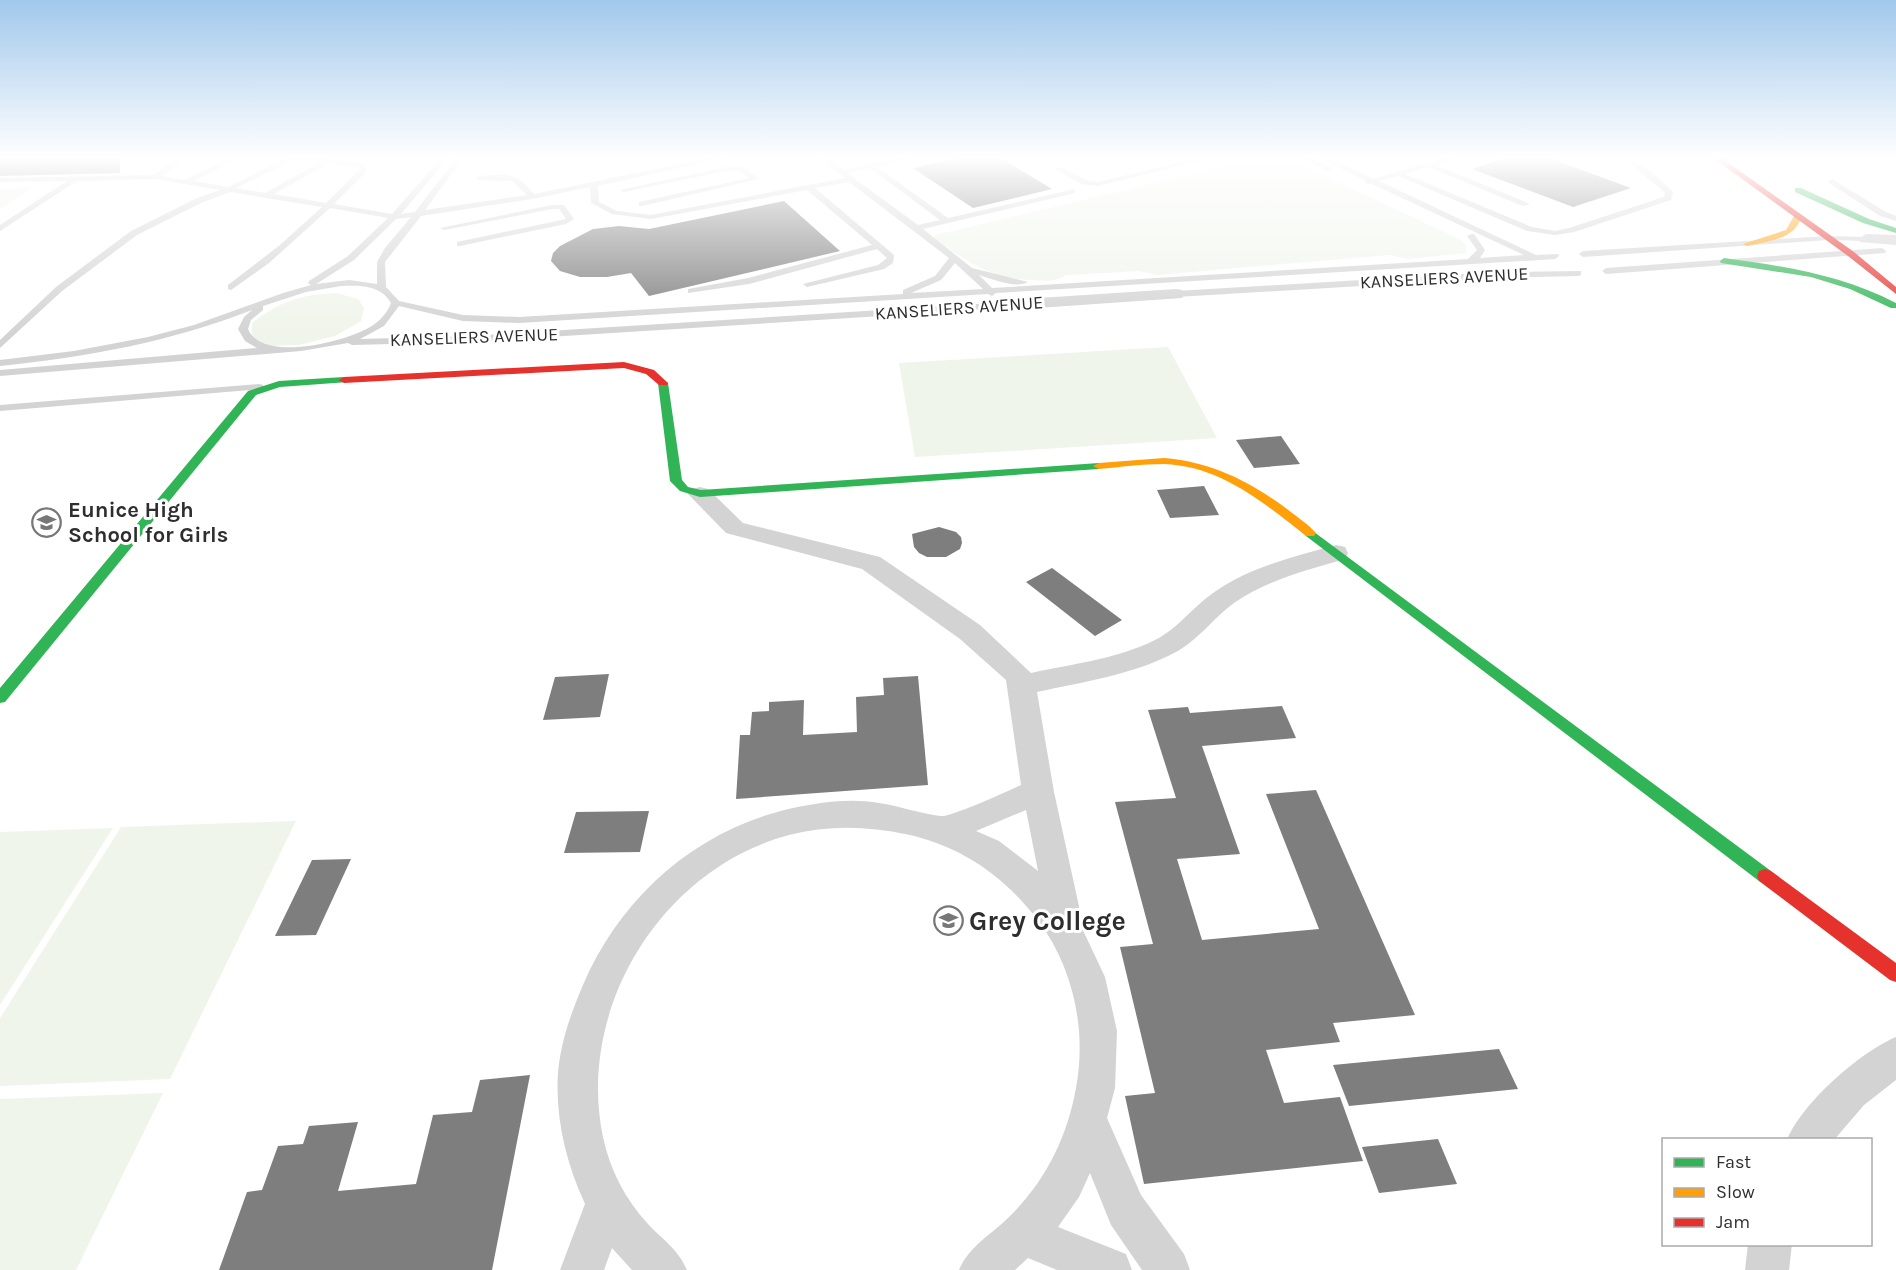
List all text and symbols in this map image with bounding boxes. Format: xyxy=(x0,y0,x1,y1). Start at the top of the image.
street label: KANSELIERS AVENUE xyxy=(1359,263,1529,293)
street label: KANSELIERS AVENUE xyxy=(874,291,1044,325)
street label: KANSELIERS AVENUE xyxy=(389,323,559,351)
place label: Eunice High School for Girls xyxy=(68,497,228,548)
school or university icon: Eunice High School for Girls xyxy=(31,506,63,538)
school or university icon: Grey College xyxy=(932,905,964,937)
place label: Grey College xyxy=(969,905,1126,937)
legend xyxy=(1662,1138,1872,1246)
text: Fast xyxy=(1716,1151,1751,1173)
text: Slow xyxy=(1716,1181,1755,1203)
text: Jam xyxy=(1716,1211,1750,1233)

